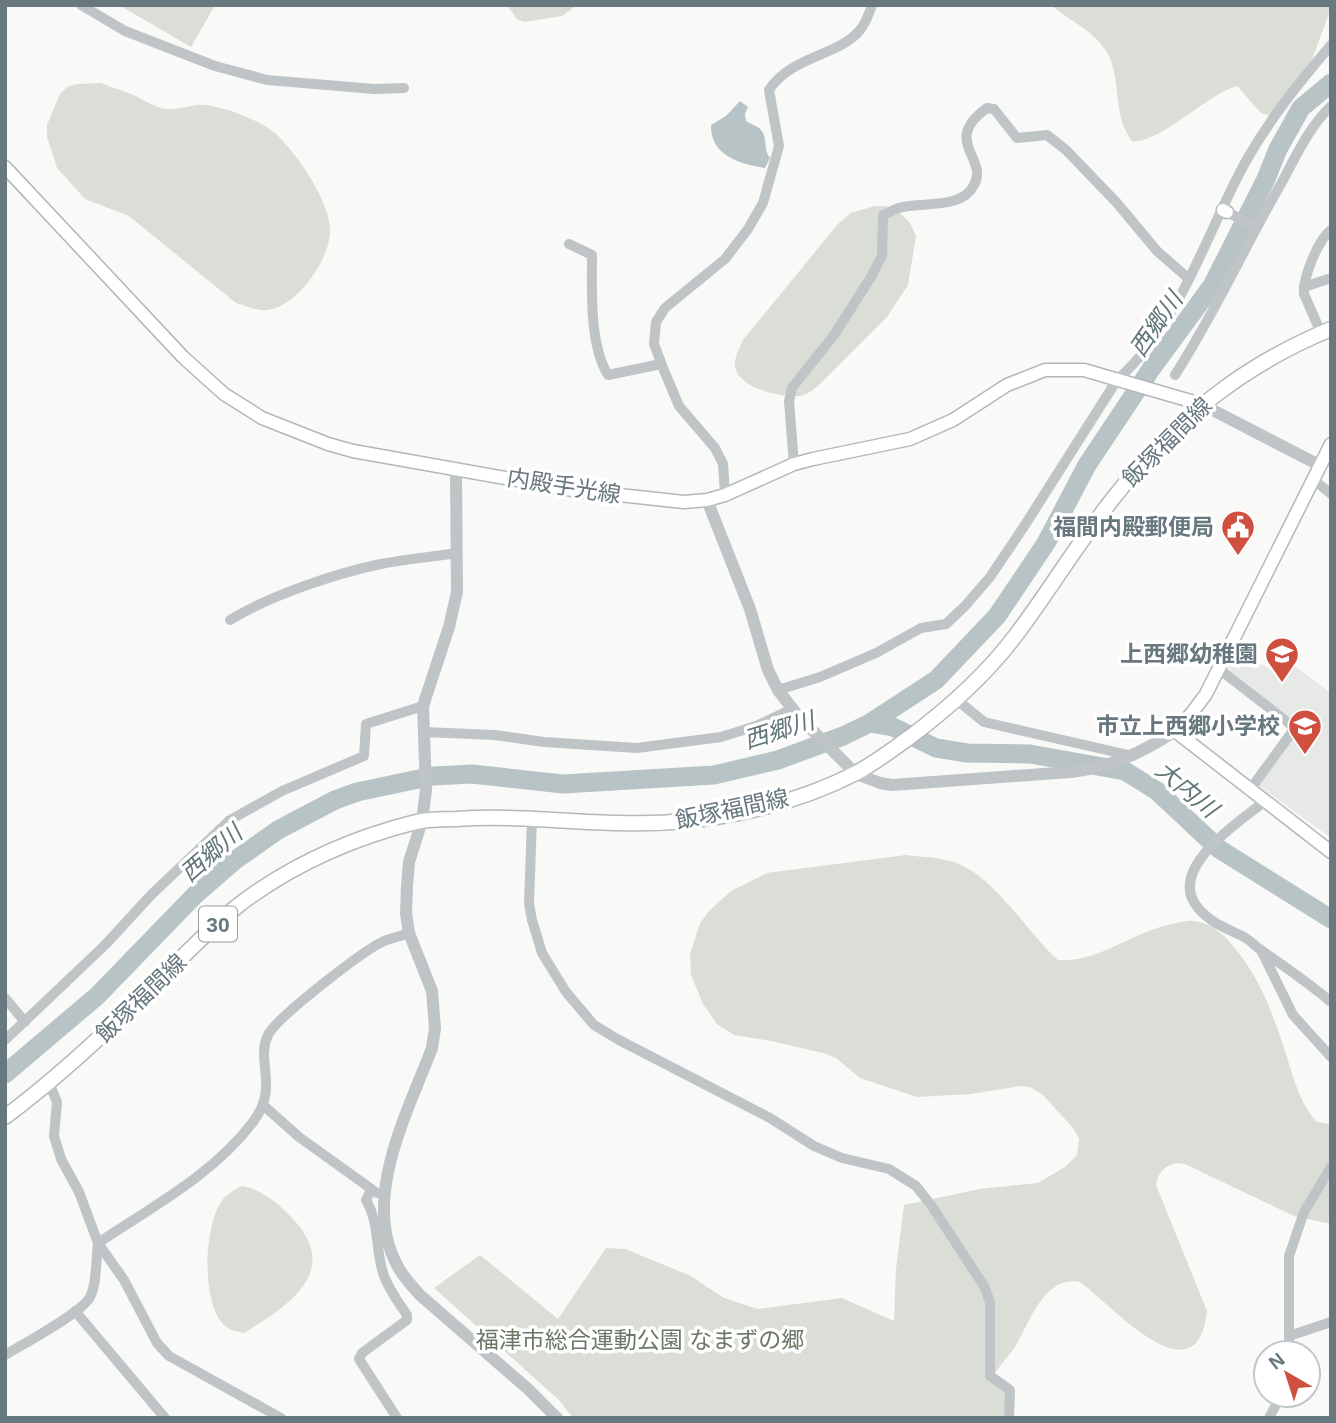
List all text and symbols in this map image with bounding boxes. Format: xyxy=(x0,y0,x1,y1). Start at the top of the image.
water label: 西郷川 xyxy=(1124,284,1189,361)
street label: 飯塚福間線 xyxy=(1117,392,1217,492)
street label: 内殿手光線 xyxy=(505,464,623,508)
public building icon: 福間内殿郵便局 xyxy=(1219,508,1257,557)
place label: 福間内殿郵便局 xyxy=(1053,514,1214,540)
school or university icon: 上西郷幼稚園 xyxy=(1263,635,1301,684)
place label: 上西郷幼稚園 xyxy=(1120,641,1258,667)
water label: 西郷川 xyxy=(741,706,820,753)
school or university icon: 市立上西郷小学校 xyxy=(1286,707,1324,756)
place label: 市立上西郷小学校 xyxy=(1096,713,1280,739)
water label: 大内川 xyxy=(1151,756,1226,824)
street label: 飯塚福間線 xyxy=(673,784,791,834)
water label: 西郷川 xyxy=(175,817,249,887)
road number: 30 xyxy=(199,906,237,942)
street label: 飯塚福間線 xyxy=(91,949,191,1047)
park label: 福津市総合運動公園 なまずの郷 xyxy=(476,1327,804,1353)
north arrow xyxy=(1252,1339,1322,1409)
text: N xyxy=(1265,1349,1289,1374)

